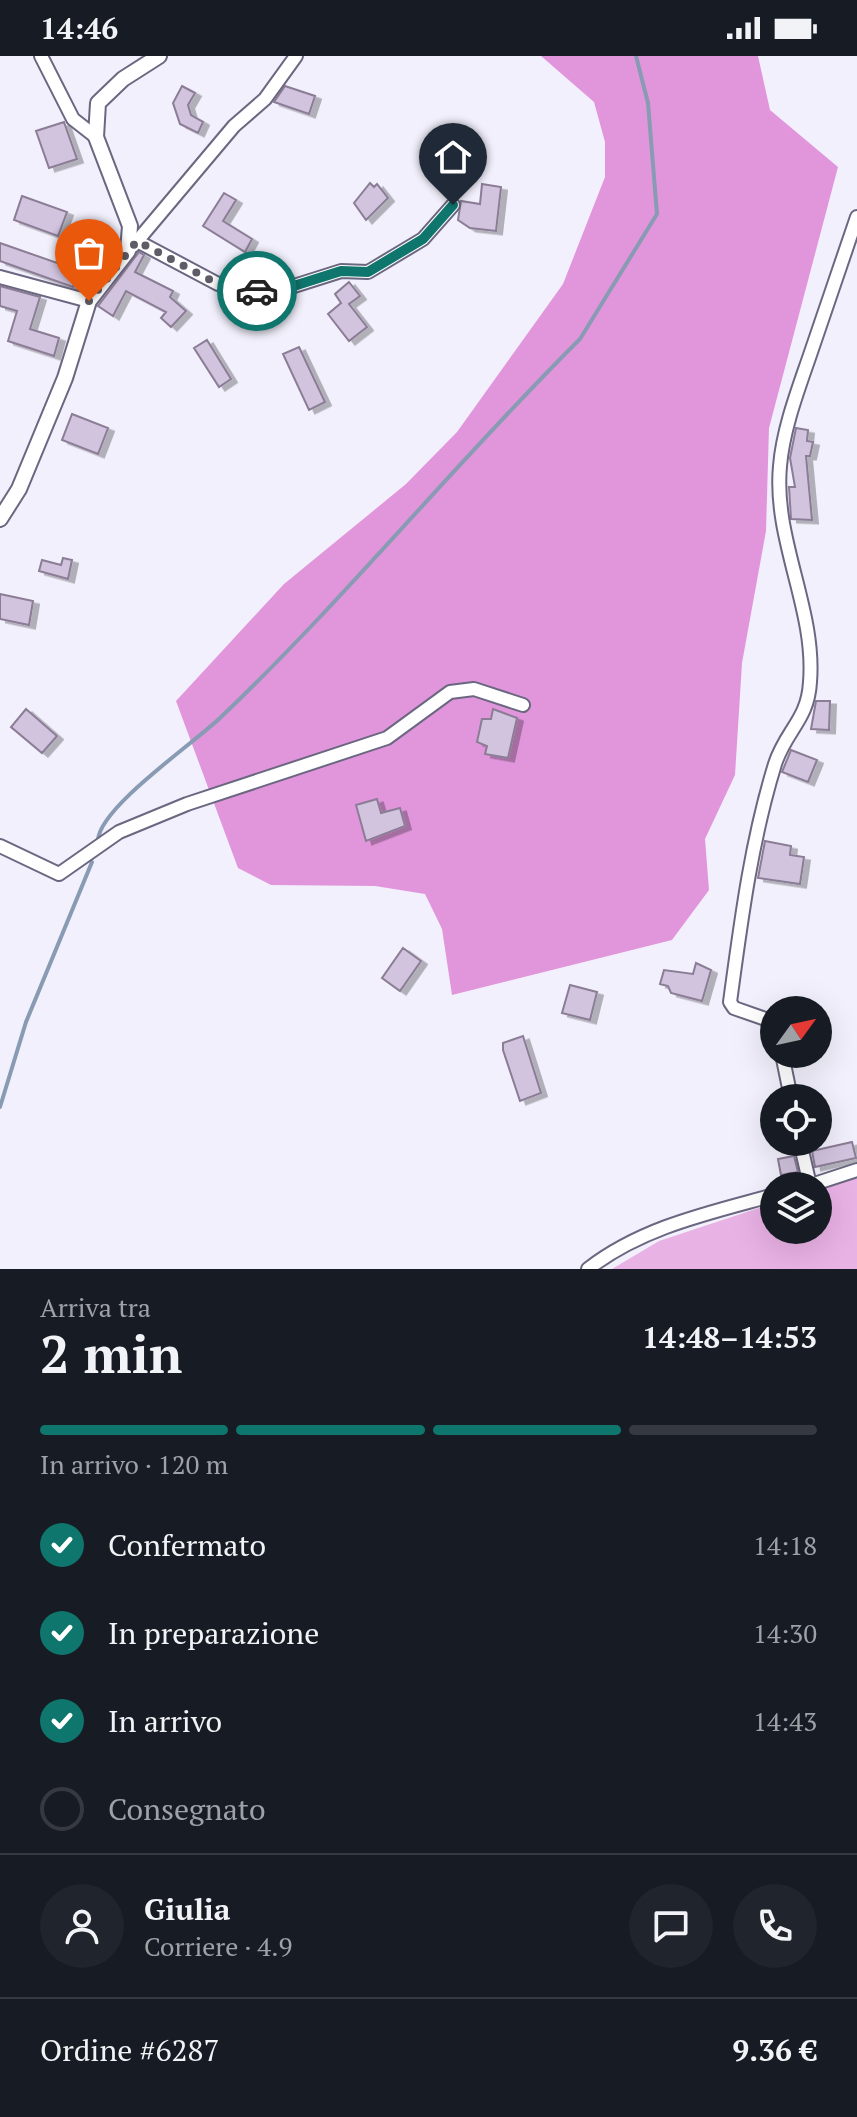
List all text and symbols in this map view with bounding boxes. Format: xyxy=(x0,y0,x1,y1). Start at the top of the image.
text: 14:46 xyxy=(40,8,118,48)
pin xyxy=(419,123,487,205)
icon: home xyxy=(431,135,475,179)
pin xyxy=(55,219,123,301)
icon: bag xyxy=(67,231,111,275)
courier xyxy=(217,251,297,331)
icon: car xyxy=(235,269,279,313)
north arrow xyxy=(760,996,832,1068)
map controls xyxy=(760,996,832,1244)
button: locate xyxy=(760,1084,832,1156)
button: layers xyxy=(760,1172,832,1244)
text: Arriva tra xyxy=(40,1290,151,1324)
text: 14:48–14:53 xyxy=(642,1317,817,1357)
text: 2 min xyxy=(40,1319,182,1388)
text: In arrivo · 120 m xyxy=(40,1447,228,1481)
icon: check xyxy=(40,1523,84,1567)
text: Confermato xyxy=(108,1525,266,1565)
text: 14:18 xyxy=(753,1528,817,1562)
icon: check xyxy=(40,1611,84,1655)
text: In preparazione xyxy=(108,1613,319,1653)
text: 14:30 xyxy=(753,1616,817,1650)
icon: check xyxy=(40,1699,84,1743)
text: In arrivo xyxy=(108,1701,222,1741)
text: 14:43 xyxy=(753,1704,817,1738)
text: Consegnato xyxy=(108,1789,266,1829)
button: person xyxy=(40,1884,124,1968)
button: chat xyxy=(629,1884,713,1968)
button: phone xyxy=(733,1884,817,1968)
text: Giulia xyxy=(144,1889,231,1929)
text: Corriere · 4.9 xyxy=(144,1929,292,1963)
text: Ordine #6287 xyxy=(40,2030,220,2070)
text: 9.36 € xyxy=(732,2030,817,2070)

